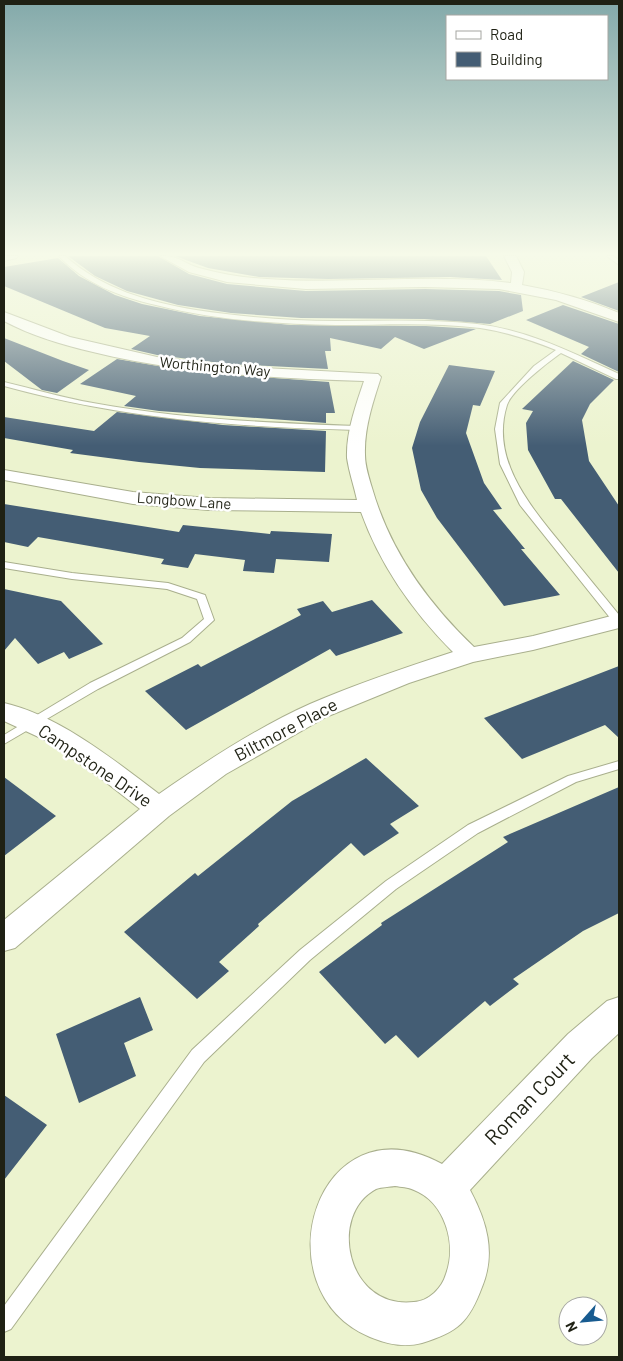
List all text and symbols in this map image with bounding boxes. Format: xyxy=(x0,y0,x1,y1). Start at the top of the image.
legend xyxy=(446,15,608,80)
text: Road xyxy=(490,25,523,43)
text: Building xyxy=(490,50,543,68)
street label: Worthington Way xyxy=(159,352,271,380)
street label: Longbow Lane xyxy=(136,488,232,512)
street label: Biltmore Place xyxy=(230,693,341,766)
street label: Campstone Drive xyxy=(35,719,157,811)
street label: Roman Court xyxy=(479,1047,579,1149)
north arrow xyxy=(558,1296,608,1346)
text: N xyxy=(561,1319,581,1335)

